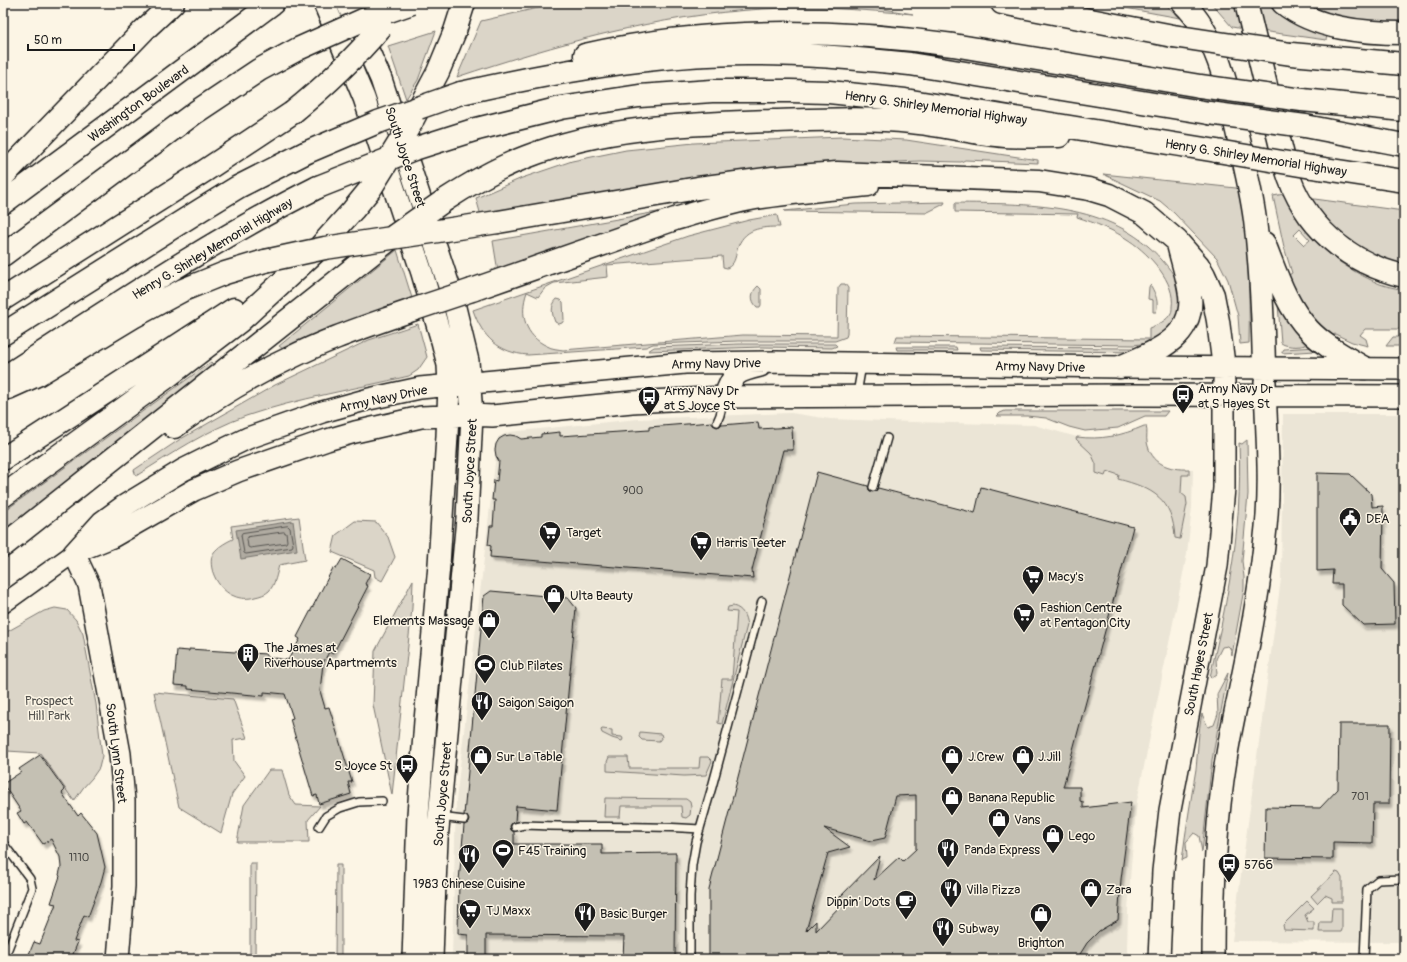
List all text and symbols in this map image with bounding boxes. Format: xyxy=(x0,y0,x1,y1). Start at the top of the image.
scale bar xyxy=(28,26,134,52)
text: 50 m xyxy=(34,33,62,48)
street label: Washington Boulevard xyxy=(85,62,192,146)
street label: Henry G. Shirley Memorial Highway xyxy=(844,87,1028,129)
street label: South Joyce Street xyxy=(381,105,429,210)
street label: Henry G. Shirley Memorial Highway xyxy=(1164,136,1348,180)
street label: Henry G. Shirley Memorial Highway xyxy=(130,194,296,303)
street label: Army Navy Drive xyxy=(671,355,762,373)
street label: Army Navy Drive xyxy=(995,358,1086,376)
place label: Army Navy Dr at S Hayes St xyxy=(1198,381,1273,412)
street label: Army Navy Drive xyxy=(338,382,429,416)
bus stop icon: Army Navy Dr at S Hayes St xyxy=(1170,382,1196,415)
place label: Army Navy Dr at S Joyce St xyxy=(664,383,739,414)
bus stop icon: Army Navy Dr at S Joyce St xyxy=(636,384,662,417)
street label: South Joyce Street xyxy=(459,417,481,524)
house number: 900 xyxy=(623,484,643,497)
public building icon: DEA xyxy=(1337,505,1363,538)
place label: DEA xyxy=(1366,511,1390,527)
supermarket icon: Target xyxy=(537,519,563,552)
place label: Target xyxy=(566,525,602,541)
supermarket icon: Harris Teeter xyxy=(688,529,714,562)
place label: Harris Teeter xyxy=(716,535,786,551)
supermarket icon: Macy's xyxy=(1020,563,1046,596)
place label: Macy's xyxy=(1048,569,1084,585)
shop icon: Ulta Beauty xyxy=(541,582,567,615)
place label: Ulta Beauty xyxy=(570,588,633,604)
place label: Fashion Centre at Pentagon City xyxy=(1040,600,1131,631)
supermarket icon: Fashion Centre at Pentagon City xyxy=(1011,601,1037,634)
shop icon: Elements Massage xyxy=(476,607,502,640)
street label: South Hayes Street xyxy=(1181,610,1217,717)
place label: Elements Massage xyxy=(373,613,475,629)
place label: The James at Riverhouse Apartmemts xyxy=(264,640,397,671)
building icon: The James at Riverhouse Apartmemts xyxy=(235,641,261,674)
sports icon: Club Pilates xyxy=(472,652,498,685)
place label: Club Pilates xyxy=(500,658,563,674)
restaurant icon: Saigon Saigon xyxy=(469,689,495,722)
park label: Prospect Hill Park xyxy=(25,693,74,724)
place label: Saigon Saigon xyxy=(498,695,574,711)
street label: South Lynn Street xyxy=(102,702,130,805)
street label: South Joyce Street xyxy=(430,740,456,847)
shop icon: Sur La Table xyxy=(468,743,494,776)
shop icon: J.Crew xyxy=(939,743,965,776)
shop icon: J.Jill xyxy=(1010,743,1036,776)
place label: Sur La Table xyxy=(496,749,563,765)
place label: J.Crew xyxy=(968,749,1004,765)
place label: J.Jill xyxy=(1038,749,1061,765)
bus stop icon: S Joyce St xyxy=(394,752,420,785)
place label: S Joyce St xyxy=(334,758,393,774)
shop icon: Banana Republic xyxy=(939,784,965,817)
place label: Banana Republic xyxy=(968,790,1056,806)
house number: 701 xyxy=(1351,790,1369,803)
shop icon: Vans xyxy=(986,806,1012,839)
place label: Vans xyxy=(1014,812,1041,828)
shop icon: Lego xyxy=(1040,822,1066,855)
place label: Lego xyxy=(1068,828,1095,844)
restaurant icon: Panda Express xyxy=(935,836,961,869)
sports icon: F45 Training xyxy=(490,837,516,870)
restaurant icon: 1983 Chinese Cuisine xyxy=(456,842,482,875)
place label: Panda Express xyxy=(964,842,1040,858)
place label: F45 Training xyxy=(518,843,587,859)
house number: 1110 xyxy=(69,851,89,864)
bus stop icon: 5766 xyxy=(1216,851,1242,884)
place label: 5766 xyxy=(1244,857,1273,873)
place label: 1983 Chinese Cuisine xyxy=(413,876,526,892)
restaurant icon: Villa Pizza xyxy=(938,876,964,909)
shop icon: Zara xyxy=(1078,876,1104,909)
place label: Villa Pizza xyxy=(966,882,1020,898)
place label: Zara xyxy=(1106,882,1132,898)
cafe icon: Dippin' Dots xyxy=(893,888,919,921)
place label: Dippin' Dots xyxy=(826,894,890,910)
supermarket icon: TJ Maxx xyxy=(457,897,483,930)
restaurant icon: Basic Burger xyxy=(572,900,598,933)
shop icon: Brighton xyxy=(1028,901,1054,934)
place label: TJ Maxx xyxy=(486,903,531,919)
place label: Basic Burger xyxy=(600,906,667,922)
restaurant icon: Subway xyxy=(930,915,956,948)
place label: Subway xyxy=(958,921,999,937)
place label: Brighton xyxy=(1018,935,1064,951)

